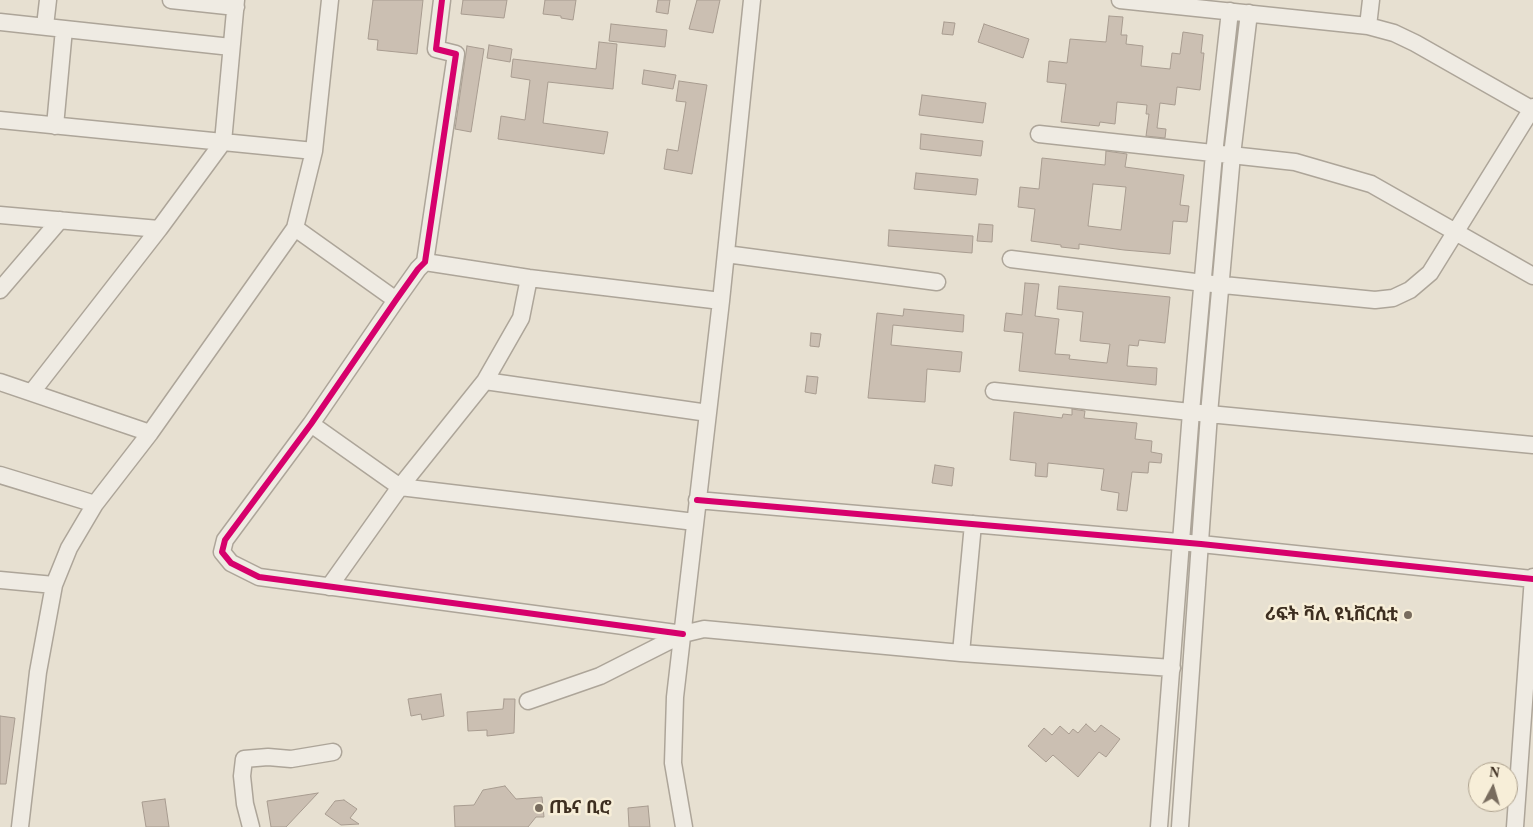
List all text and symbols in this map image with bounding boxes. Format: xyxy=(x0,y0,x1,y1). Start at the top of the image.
place label: ሪፍት ቫሊ ዩኒቨርሲቲ xyxy=(1267,604,1398,626)
marker: ሪፍት ቫሊ ዩኒቨርሲቲ xyxy=(1402,609,1414,621)
north arrow xyxy=(1468,762,1518,812)
text: N xyxy=(1489,765,1500,781)
place label: ጤና ቢሮ xyxy=(549,797,611,819)
marker: ጤና ቢሮ xyxy=(533,802,545,814)

